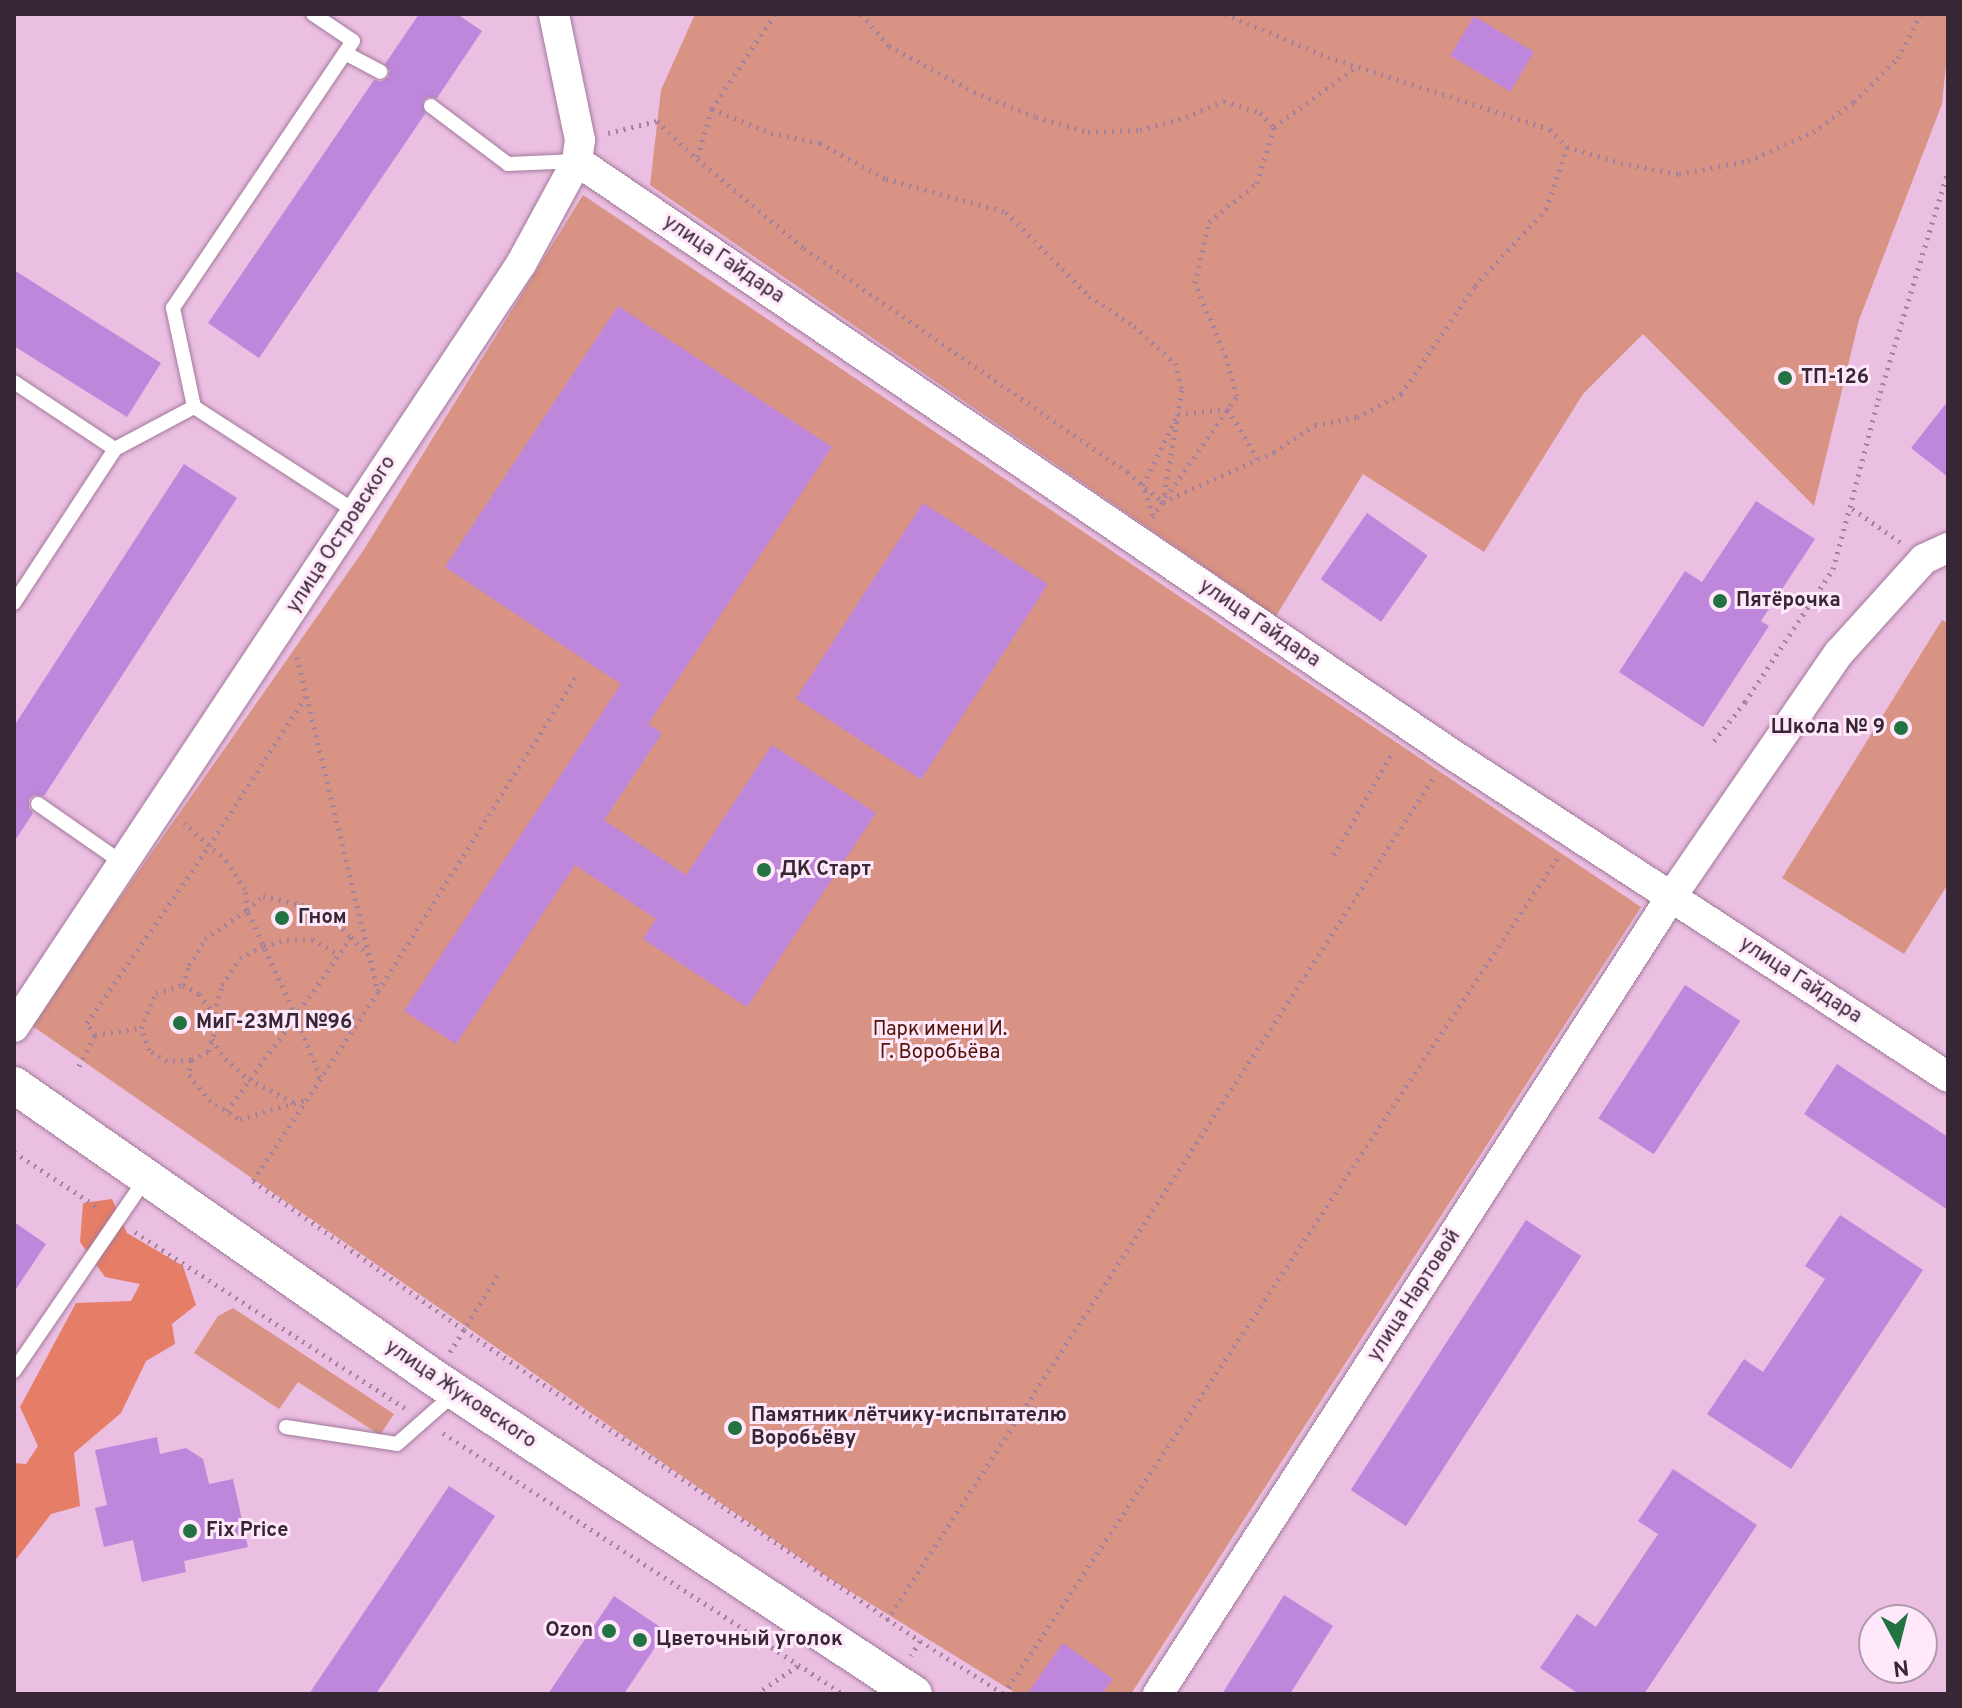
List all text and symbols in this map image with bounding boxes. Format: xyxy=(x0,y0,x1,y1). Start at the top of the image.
street label: улица Гайдара xyxy=(658,211,788,309)
place label: ТП-126 xyxy=(1801,366,1869,390)
marker: ТП-126 xyxy=(1776,369,1794,387)
street label: улица Островского xyxy=(282,452,402,618)
street label: улица Гайдара xyxy=(1194,575,1324,673)
place label: Пятёрочка xyxy=(1736,589,1841,613)
marker: Пятёрочка xyxy=(1711,592,1729,610)
place label: Школа № 9 xyxy=(1771,716,1885,740)
marker: Школа № 9 xyxy=(1892,719,1910,737)
place label: ДК Старт xyxy=(780,858,871,882)
marker: ДК Старт xyxy=(755,861,773,879)
place label: Гном xyxy=(298,906,347,930)
marker: Гном xyxy=(273,909,291,927)
street label: улица Гайдара xyxy=(1734,933,1866,1029)
place label: МиГ-23МЛ №96 xyxy=(196,1011,352,1035)
marker: МиГ-23МЛ №96 xyxy=(171,1014,189,1032)
park label: Парк имени И. Г. Воробьёва xyxy=(873,1019,1007,1066)
street label: улица Нартовой xyxy=(1363,1226,1467,1366)
street label: улица Жуковского xyxy=(380,1336,540,1454)
place label: Памятник лётчику-испытателю Воробьёву xyxy=(751,1404,1067,1451)
marker: Памятник лётчику-испытателю Воробьёву xyxy=(726,1419,744,1437)
place label: Fix Price xyxy=(206,1519,288,1543)
marker: Fix Price xyxy=(181,1522,199,1540)
north arrow xyxy=(1858,1604,1938,1684)
place label: Ozon xyxy=(545,1619,593,1643)
marker: Ozon xyxy=(600,1622,618,1640)
place label: Цветочный уголок xyxy=(656,1628,843,1652)
marker: Цветочный уголок xyxy=(631,1631,649,1649)
text: N xyxy=(1891,1652,1910,1681)

